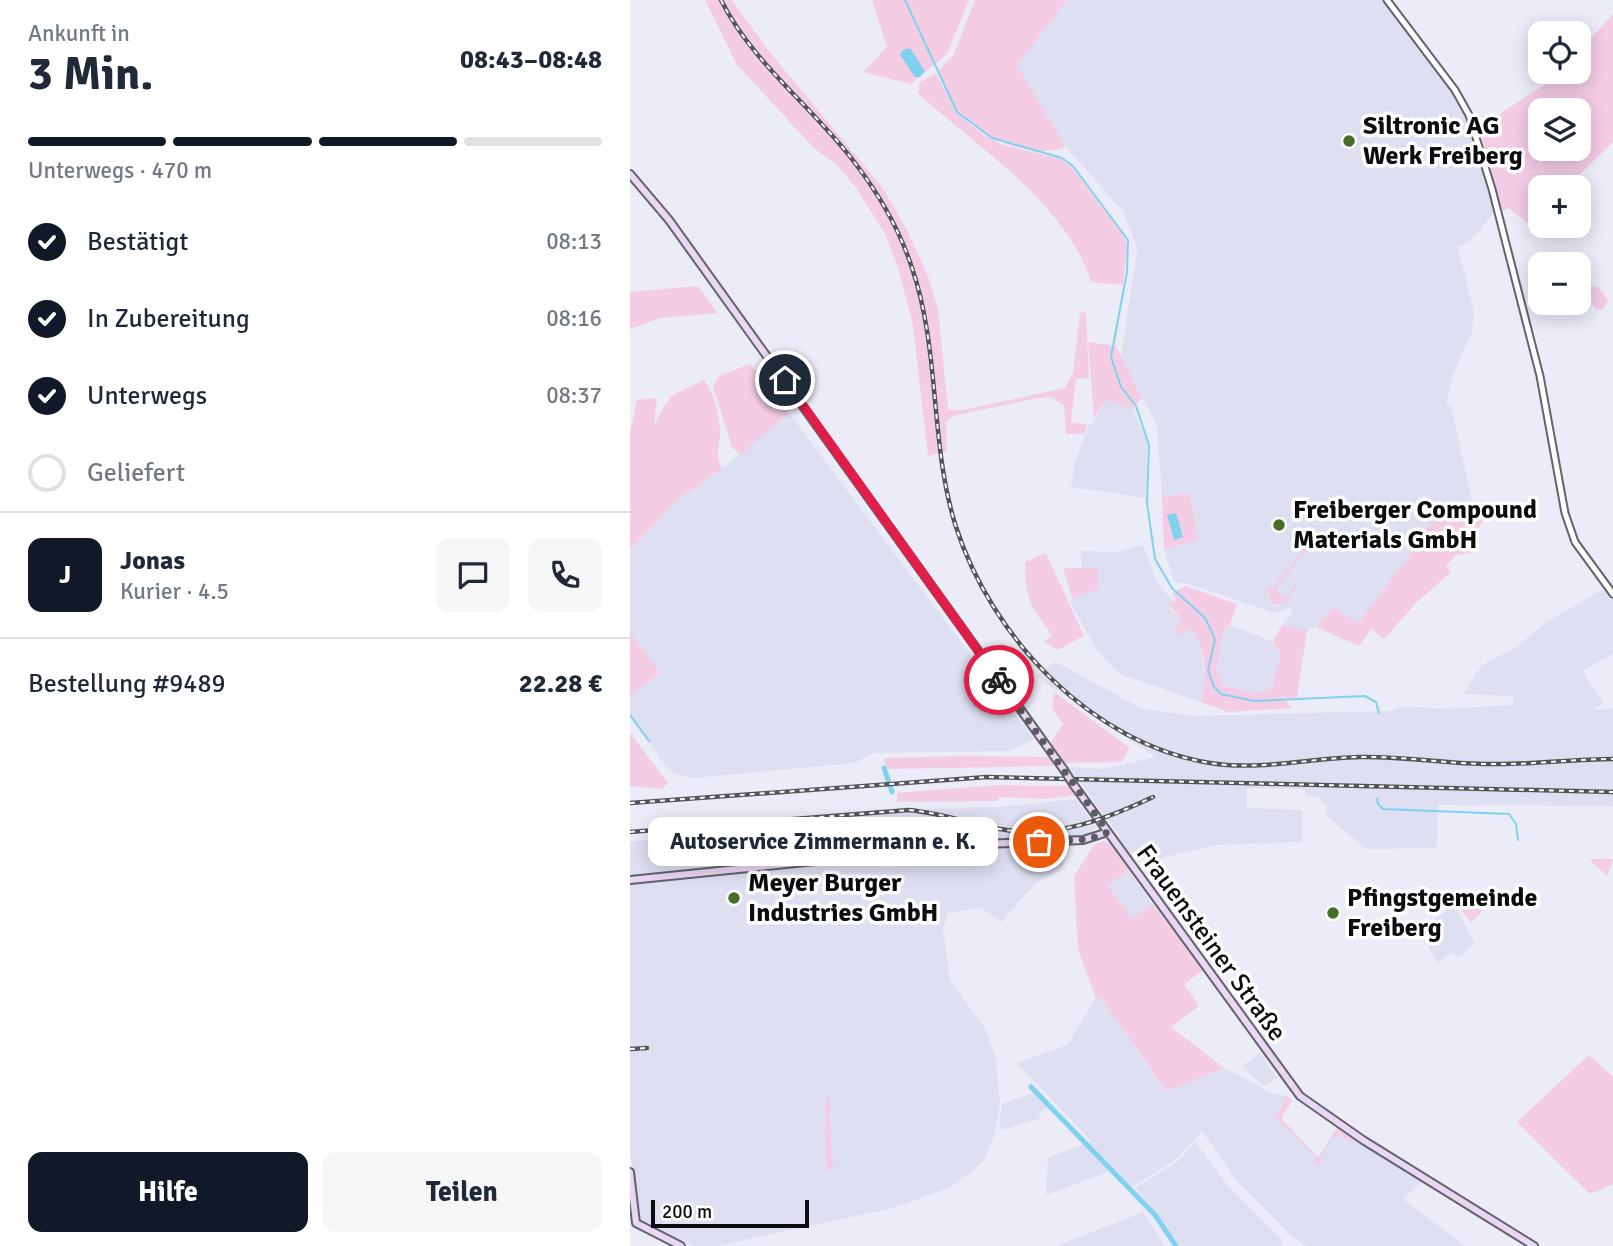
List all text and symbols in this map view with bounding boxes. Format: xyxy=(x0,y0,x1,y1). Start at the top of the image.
text: Ankunft in xyxy=(28,19,130,48)
map controls xyxy=(1528,21,1591,315)
button: locate xyxy=(1528,21,1591,84)
text: 08:43–08:48 xyxy=(460,44,602,76)
text: 3 Min. xyxy=(28,46,153,102)
button: layers xyxy=(1528,98,1591,161)
place label: Siltronic AG Werk Freiberg xyxy=(1363,110,1523,172)
marker: Siltronic AG Werk Freiberg xyxy=(1341,133,1357,149)
text: Unterwegs · 470 m xyxy=(28,156,212,185)
button: + xyxy=(1528,175,1591,238)
icon: check xyxy=(28,223,66,261)
text: Bestätigt xyxy=(87,226,188,258)
text: 08:13 xyxy=(546,227,602,256)
button: − xyxy=(1528,252,1591,315)
icon: check xyxy=(28,300,66,338)
text: In Zubereitung xyxy=(87,303,250,335)
text: 08:16 xyxy=(546,304,602,333)
pin xyxy=(755,350,815,410)
icon: home xyxy=(766,361,804,399)
icon: check xyxy=(28,377,66,415)
text: Unterwegs xyxy=(87,380,207,412)
text: 08:37 xyxy=(546,381,602,410)
text: Geliefert xyxy=(87,457,185,489)
place label: Freiberger Compound Materials GmbH xyxy=(1293,494,1537,556)
marker: Freiberger Compound Materials GmbH xyxy=(1271,517,1287,533)
button: chat xyxy=(436,538,510,612)
button: phone xyxy=(528,538,602,612)
text: Jonas xyxy=(120,545,185,577)
text: J xyxy=(59,559,71,591)
text: Kurier · 4.5 xyxy=(120,577,229,606)
courier xyxy=(964,645,1034,715)
icon: bike xyxy=(980,661,1018,699)
text: Bestellung #9489 xyxy=(28,668,225,700)
text: 22.28 € xyxy=(519,668,602,700)
pin xyxy=(1009,812,1069,872)
callout: Autoservice Zimmermann e. K. xyxy=(647,818,997,866)
icon: bag xyxy=(1020,823,1058,861)
text: Autoservice Zimmermann e. K. xyxy=(670,827,976,856)
street label: Frauensteiner Straße xyxy=(1129,838,1293,1048)
place label: Meyer Burger Industries GmbH xyxy=(748,867,938,929)
place label: Pfingstgemeinde Freiberg xyxy=(1347,882,1537,944)
marker: Meyer Burger Industries GmbH xyxy=(726,890,742,906)
marker: Pfingstgemeinde Freiberg xyxy=(1325,905,1341,921)
button: Hilfe xyxy=(28,1152,308,1232)
button: Teilen xyxy=(322,1152,602,1232)
scale bar xyxy=(651,1197,808,1229)
text: 200 m xyxy=(662,1200,712,1224)

